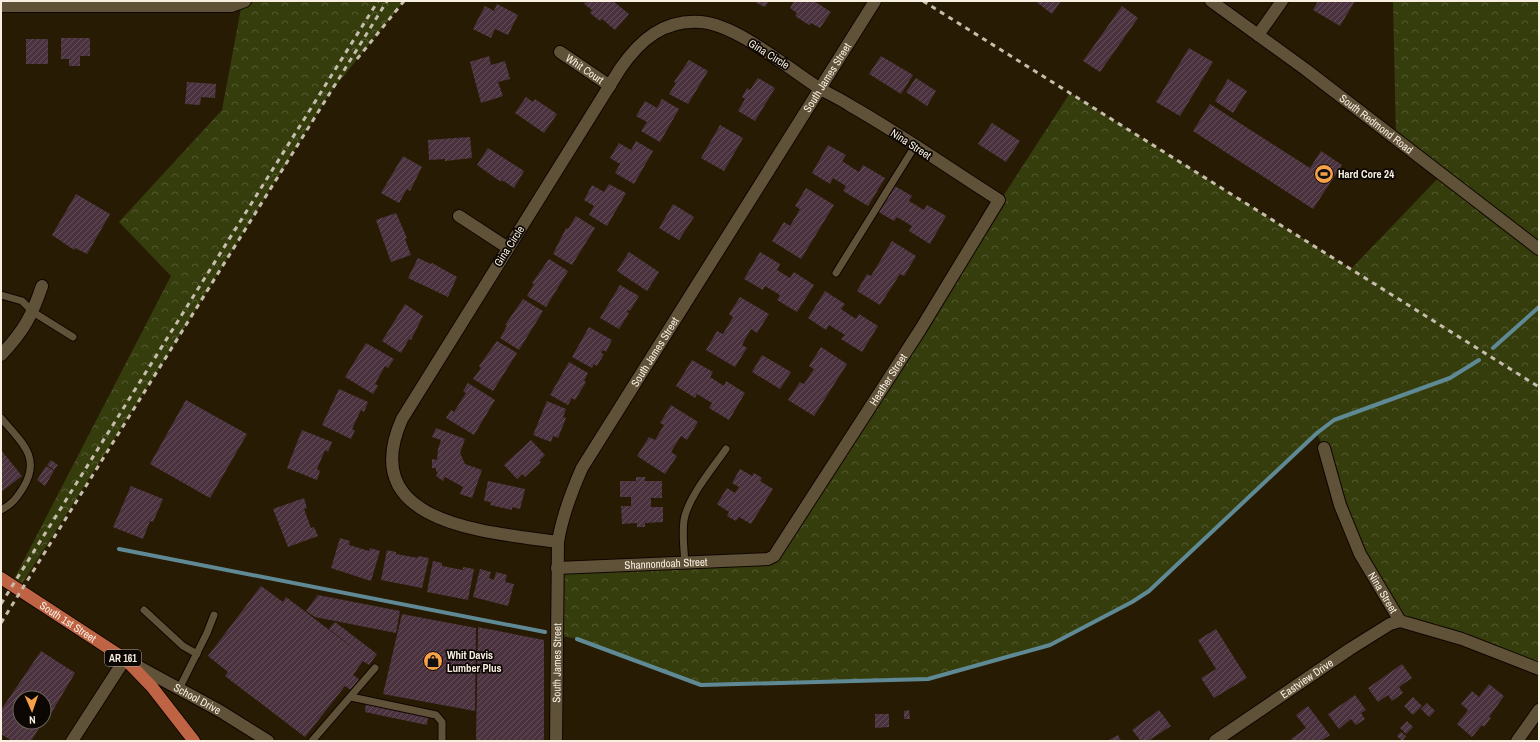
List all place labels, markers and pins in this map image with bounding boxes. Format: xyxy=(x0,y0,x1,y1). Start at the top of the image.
sports icon: Hard Core 24 xyxy=(1313,163,1335,185)
place label: Hard Core 24 xyxy=(1338,167,1394,181)
place label: Whit Davis Lumber Plus xyxy=(447,648,502,675)
shop icon: Whit Davis Lumber Plus xyxy=(422,650,444,672)

